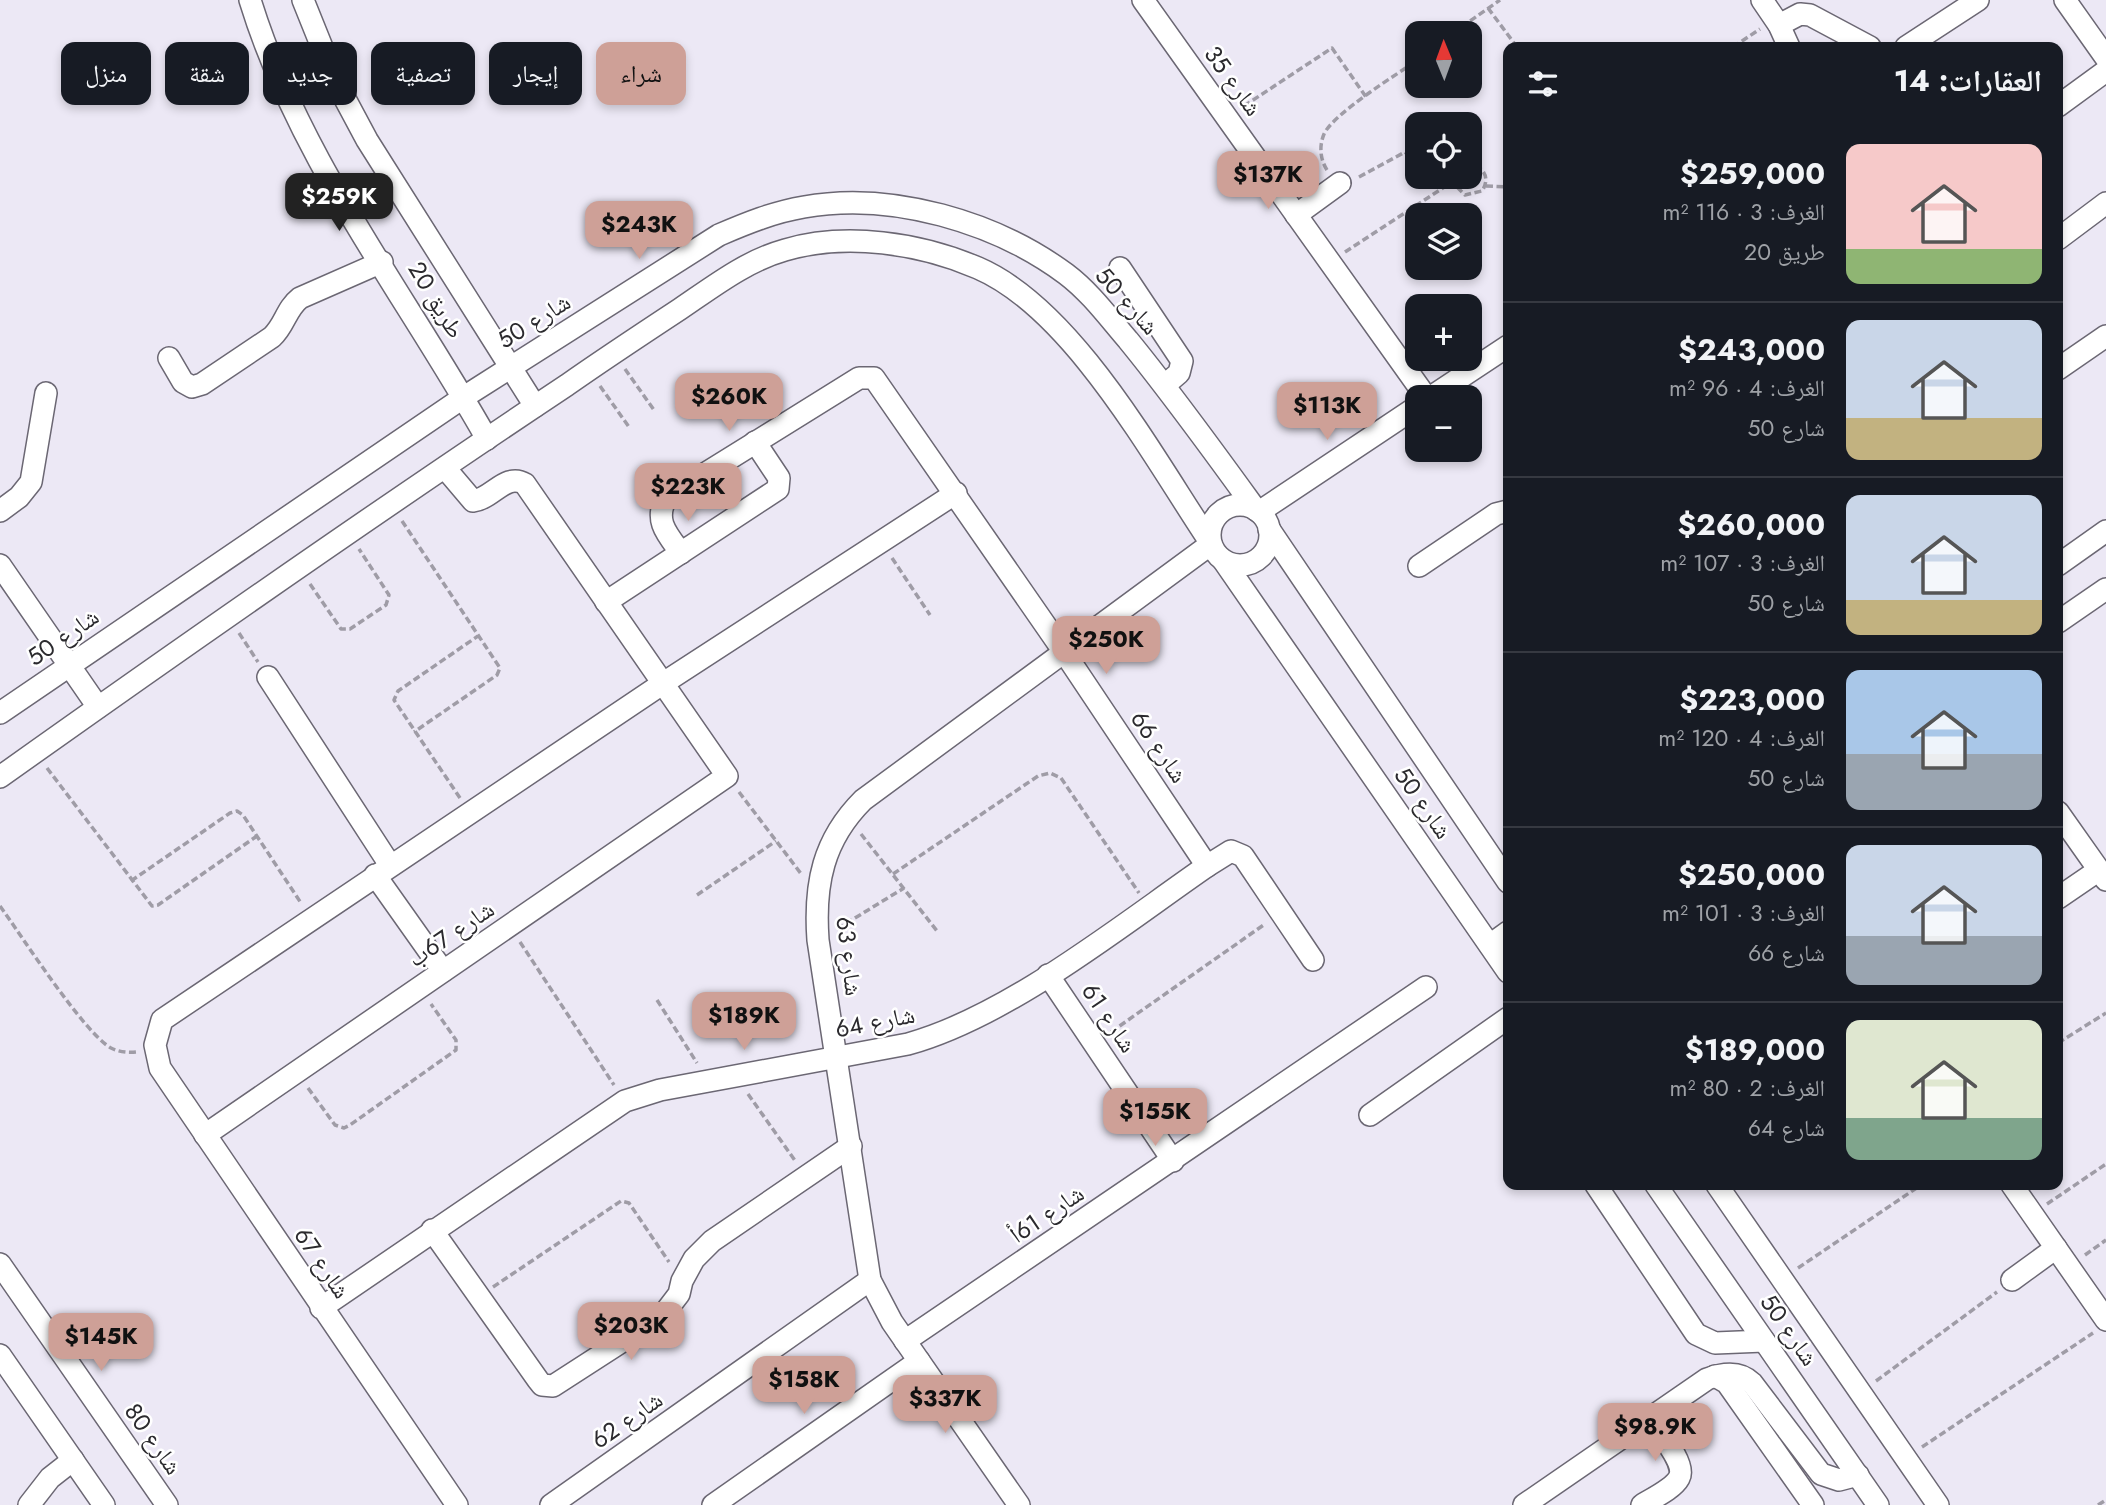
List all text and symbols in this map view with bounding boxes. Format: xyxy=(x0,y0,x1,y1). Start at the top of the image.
north arrow xyxy=(1405,21,1482,98)
map controls xyxy=(1405,21,1482,462)
street label: شارع 35 xyxy=(1196,38,1271,123)
chip: منزل xyxy=(61,42,151,105)
chip: شقة xyxy=(165,42,249,105)
chip: جديد xyxy=(263,42,357,105)
chip: تصفية xyxy=(371,42,475,105)
chip: إيجار xyxy=(489,42,582,105)
chip: شراء xyxy=(596,42,686,105)
text: العقارات: 14 xyxy=(1894,59,2042,102)
icon: filters xyxy=(1524,65,1562,103)
button: locate xyxy=(1405,112,1482,189)
pin: $137K xyxy=(1219,152,1317,211)
text: $259,000 xyxy=(1680,152,1825,195)
text: $137K xyxy=(1233,157,1303,191)
icon: home xyxy=(1902,172,1986,256)
pin: $259K xyxy=(290,174,388,233)
text: $259K xyxy=(301,179,377,213)
text: الغرف: 3 · 116 m² xyxy=(1663,195,1825,229)
pin: $243K xyxy=(590,202,688,261)
button: layers xyxy=(1405,203,1482,280)
text: $243K xyxy=(601,207,677,241)
text: طريق 20 xyxy=(1744,235,1825,269)
street label: طريق 20 xyxy=(400,255,473,345)
street label: شارع 50 xyxy=(1087,259,1167,342)
street label: شارع 50 xyxy=(490,284,577,357)
button: + xyxy=(1405,294,1482,371)
text: $243,000 xyxy=(1678,328,1825,371)
icon: home xyxy=(1902,348,1986,432)
text: الغرف: 4 · 96 m² xyxy=(1669,371,1825,405)
pin: $260K xyxy=(680,374,778,433)
text: $260K xyxy=(691,379,767,413)
pin: $113K xyxy=(1278,382,1376,442)
button: − xyxy=(1405,385,1482,462)
text: $113K xyxy=(1293,388,1361,422)
text: شارع 50 xyxy=(1748,411,1825,445)
pin: $223K xyxy=(639,463,737,523)
text: $223K xyxy=(651,469,725,503)
text: $260,000 xyxy=(1677,503,1825,546)
icon: home xyxy=(1902,523,1986,607)
text: الغرف: 3 · 107 m² xyxy=(1660,546,1825,580)
text: شارع 50 xyxy=(1748,586,1825,620)
street label: شارع 50 xyxy=(20,599,106,674)
pin: $250K xyxy=(1057,616,1155,676)
text: $250K xyxy=(1068,622,1144,656)
text: $223,000 xyxy=(1680,678,1825,721)
icon: home xyxy=(1902,698,1986,782)
street label: شارع 66 xyxy=(1122,704,1196,790)
text: الغرف: 4 · 120 m² xyxy=(1658,721,1825,755)
street label: شارع 50 xyxy=(1386,760,1461,846)
text: شارع 50 xyxy=(1748,761,1825,795)
text: $250,000 xyxy=(1678,853,1825,896)
icon: home xyxy=(1902,873,1986,957)
street label: شارع 67ب xyxy=(400,892,501,975)
text: الغرف: 3 · 101 m² xyxy=(1662,896,1825,930)
street label: شارع 63 xyxy=(827,914,872,998)
text: شارع 66 xyxy=(1748,936,1825,970)
street label: شارع 61 xyxy=(1073,976,1146,1060)
pin: $189K xyxy=(695,992,793,1052)
street label: شارع 64 xyxy=(832,997,918,1046)
text: $189K xyxy=(708,998,780,1032)
text: $189,000 xyxy=(1685,1028,1825,1071)
icon: home xyxy=(1902,1048,1986,1132)
text: الغرف: 2 · 80 m² xyxy=(1670,1071,1825,1105)
pin: $155K xyxy=(1106,1088,1204,1148)
text: $155K xyxy=(1119,1094,1191,1128)
text: شارع 64 xyxy=(1748,1111,1825,1145)
street label: شارع 61أ xyxy=(1002,1176,1091,1251)
street label: شارع 67 xyxy=(286,1220,359,1305)
street label: شارع 50 xyxy=(1752,1287,1827,1373)
pin: $203K xyxy=(582,1302,680,1362)
text: $203K xyxy=(594,1308,668,1342)
pin: $145K xyxy=(52,1314,150,1373)
text: $145K xyxy=(65,1319,137,1353)
pin: $158K xyxy=(755,1356,853,1416)
text: $158K xyxy=(768,1362,840,1396)
pin: $337K xyxy=(896,1376,994,1435)
text: $337K xyxy=(909,1381,981,1415)
street label: شارع 62 xyxy=(584,1382,670,1457)
street label: شارع 80 xyxy=(116,1396,191,1482)
pin: $98.9K xyxy=(1598,1404,1712,1463)
text: $98.9K xyxy=(1614,1409,1696,1443)

